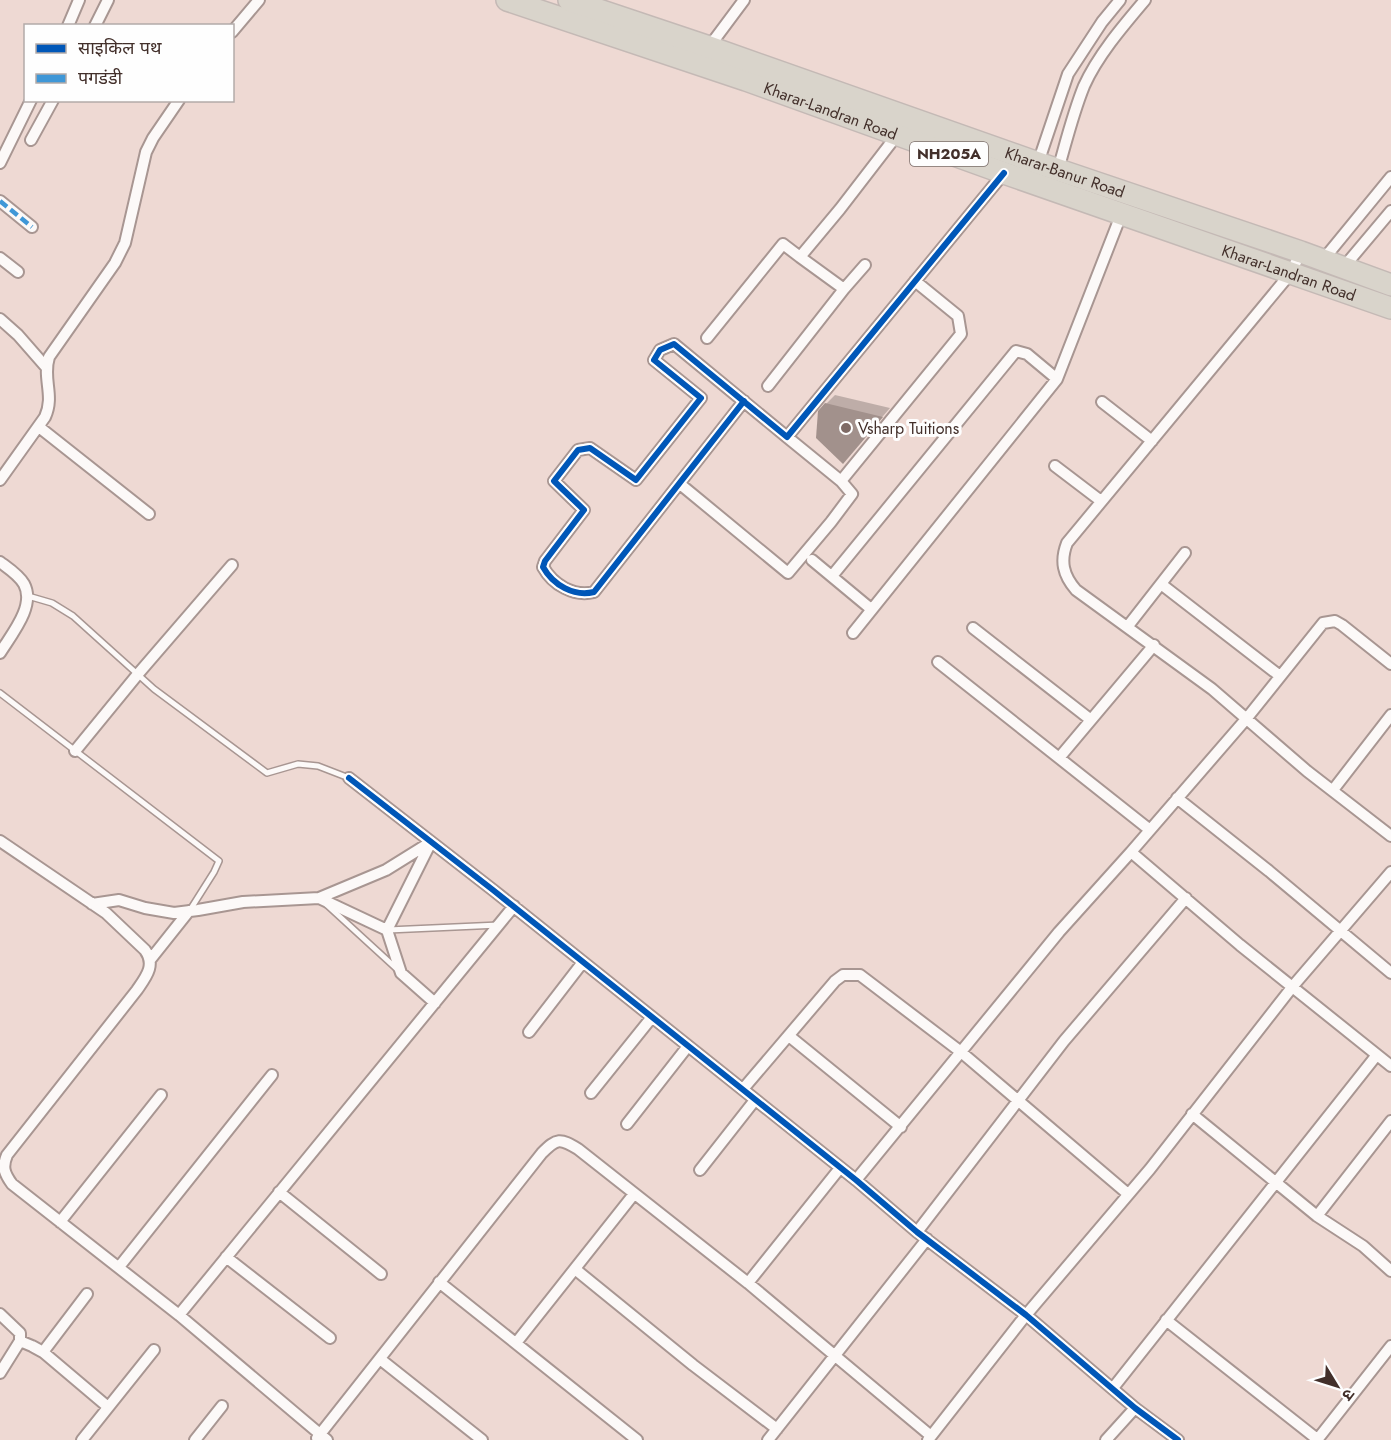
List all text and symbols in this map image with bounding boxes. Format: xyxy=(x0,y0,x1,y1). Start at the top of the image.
legend xyxy=(24,24,234,102)
text: साइकिल पथ xyxy=(78,35,162,61)
text: पगडंडी xyxy=(78,65,123,91)
street label: Kharar-Landran Road xyxy=(761,76,901,145)
street label: Kharar-Banur Road xyxy=(1002,141,1128,203)
road number: NH205A xyxy=(910,142,988,166)
street label: Kharar-Landran Road xyxy=(1219,238,1359,306)
place label: Vsharp Tuitions xyxy=(858,417,959,440)
marker: Vsharp Tuitions xyxy=(839,421,853,435)
north arrow xyxy=(1307,1356,1367,1416)
text: उ xyxy=(1336,1384,1360,1406)

